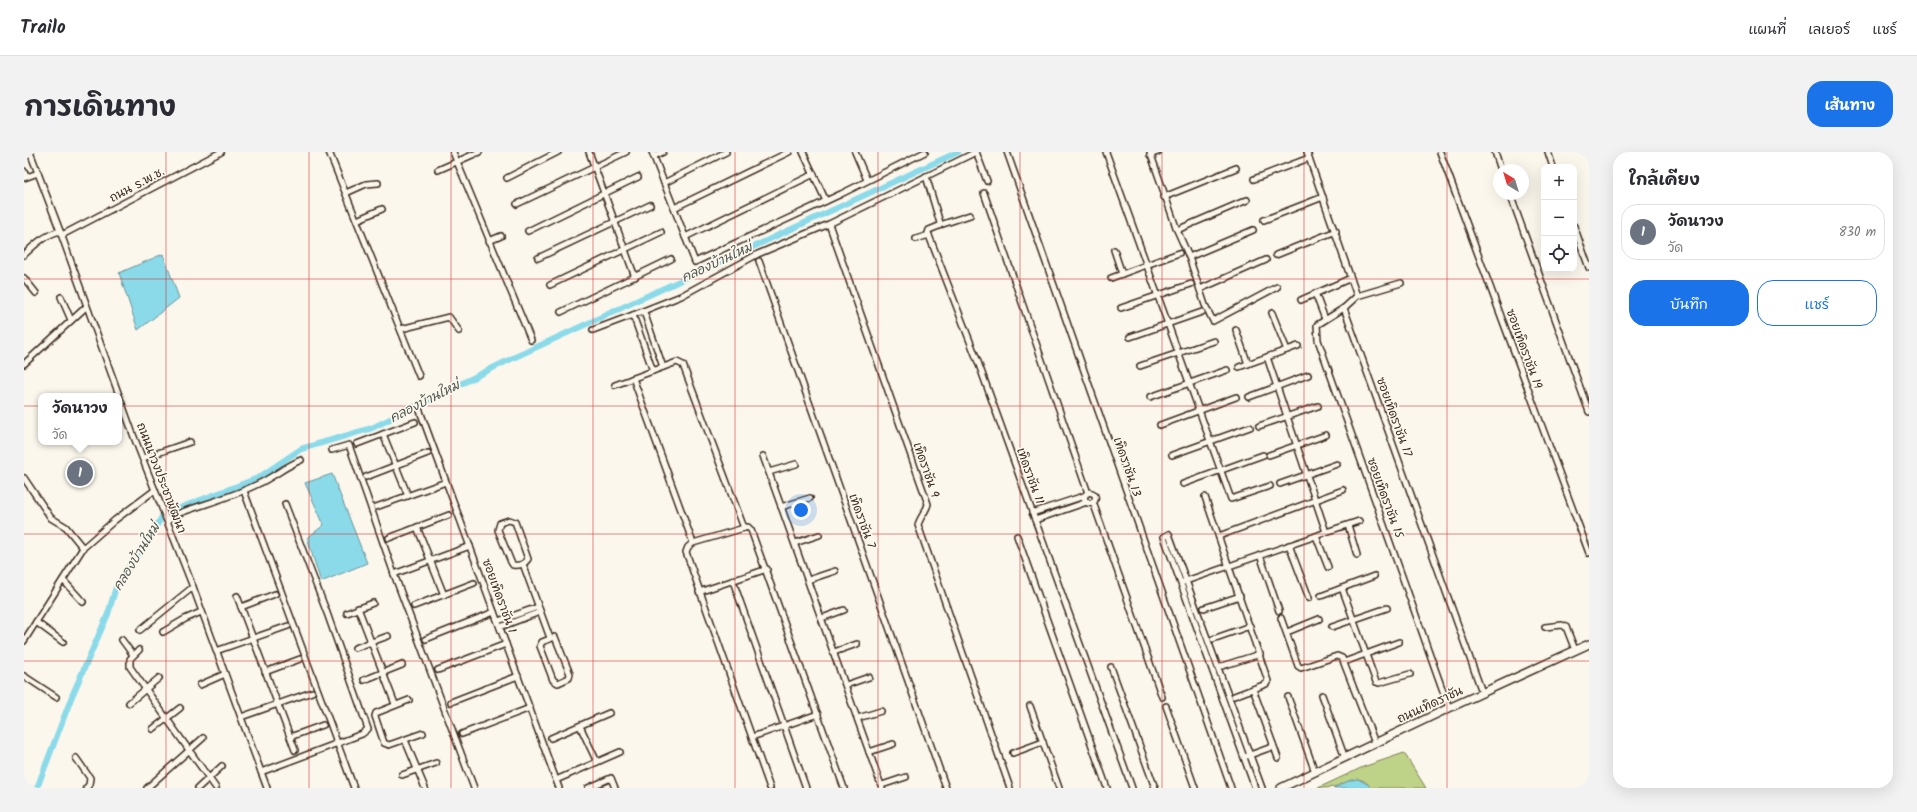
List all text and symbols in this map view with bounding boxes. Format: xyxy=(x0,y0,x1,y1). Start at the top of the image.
text: Trailo xyxy=(20,13,66,43)
text: แผนที่ xyxy=(1748,19,1786,41)
text: เลเยอร์ xyxy=(1808,19,1850,41)
text: แชร์ xyxy=(1872,19,1897,41)
button: เส้นทาง xyxy=(1807,81,1893,127)
text: การเดินทาง xyxy=(24,86,176,131)
street label: ถนน ร.พ.ช. xyxy=(106,162,168,207)
north arrow xyxy=(1493,164,1529,200)
map controls xyxy=(1541,164,1577,272)
button: + xyxy=(1541,164,1577,200)
text: ใกล้เคียง xyxy=(1629,167,1700,194)
button: − xyxy=(1541,200,1577,236)
text: วัดนาวง xyxy=(1668,210,1724,234)
text: 1 xyxy=(1641,222,1645,243)
text: 830 m xyxy=(1839,222,1876,243)
water label: คลองบ้านใหม่ xyxy=(678,236,759,289)
button: locate xyxy=(1541,236,1577,272)
text: วัด xyxy=(1668,238,1683,259)
button: บันทึก xyxy=(1629,280,1749,326)
button: แชร์ xyxy=(1757,280,1877,326)
street label: ซอยเทิดราชัน 19 xyxy=(1501,306,1547,392)
water label: คลองบ้านใหม่ xyxy=(386,374,466,429)
street label: ซอยเทิดราชัน 17 xyxy=(1371,374,1417,460)
popup xyxy=(38,393,122,445)
text: วัดนาวง xyxy=(52,397,108,421)
street label: ถนนนาวงประชาพัฒนา xyxy=(131,420,191,536)
text: วัด xyxy=(52,425,67,446)
street label: เทิดราชัน 13 xyxy=(1108,435,1146,500)
street label: เทิดราชัน 9 xyxy=(908,440,944,500)
street label: เทิดราชัน 11 xyxy=(1011,445,1049,507)
street label: ซอยเทิดราชัน 15 xyxy=(1362,455,1409,542)
pin: 1 xyxy=(67,458,93,488)
street label: เทิดราชัน 7 xyxy=(843,491,881,551)
your location xyxy=(791,500,811,520)
water label: คลองบ้านใหม่ xyxy=(108,516,168,595)
street label: ซอยเทิดราชัน 1 xyxy=(477,556,521,636)
street label: ถนนเทิดราชัน xyxy=(1394,681,1466,729)

